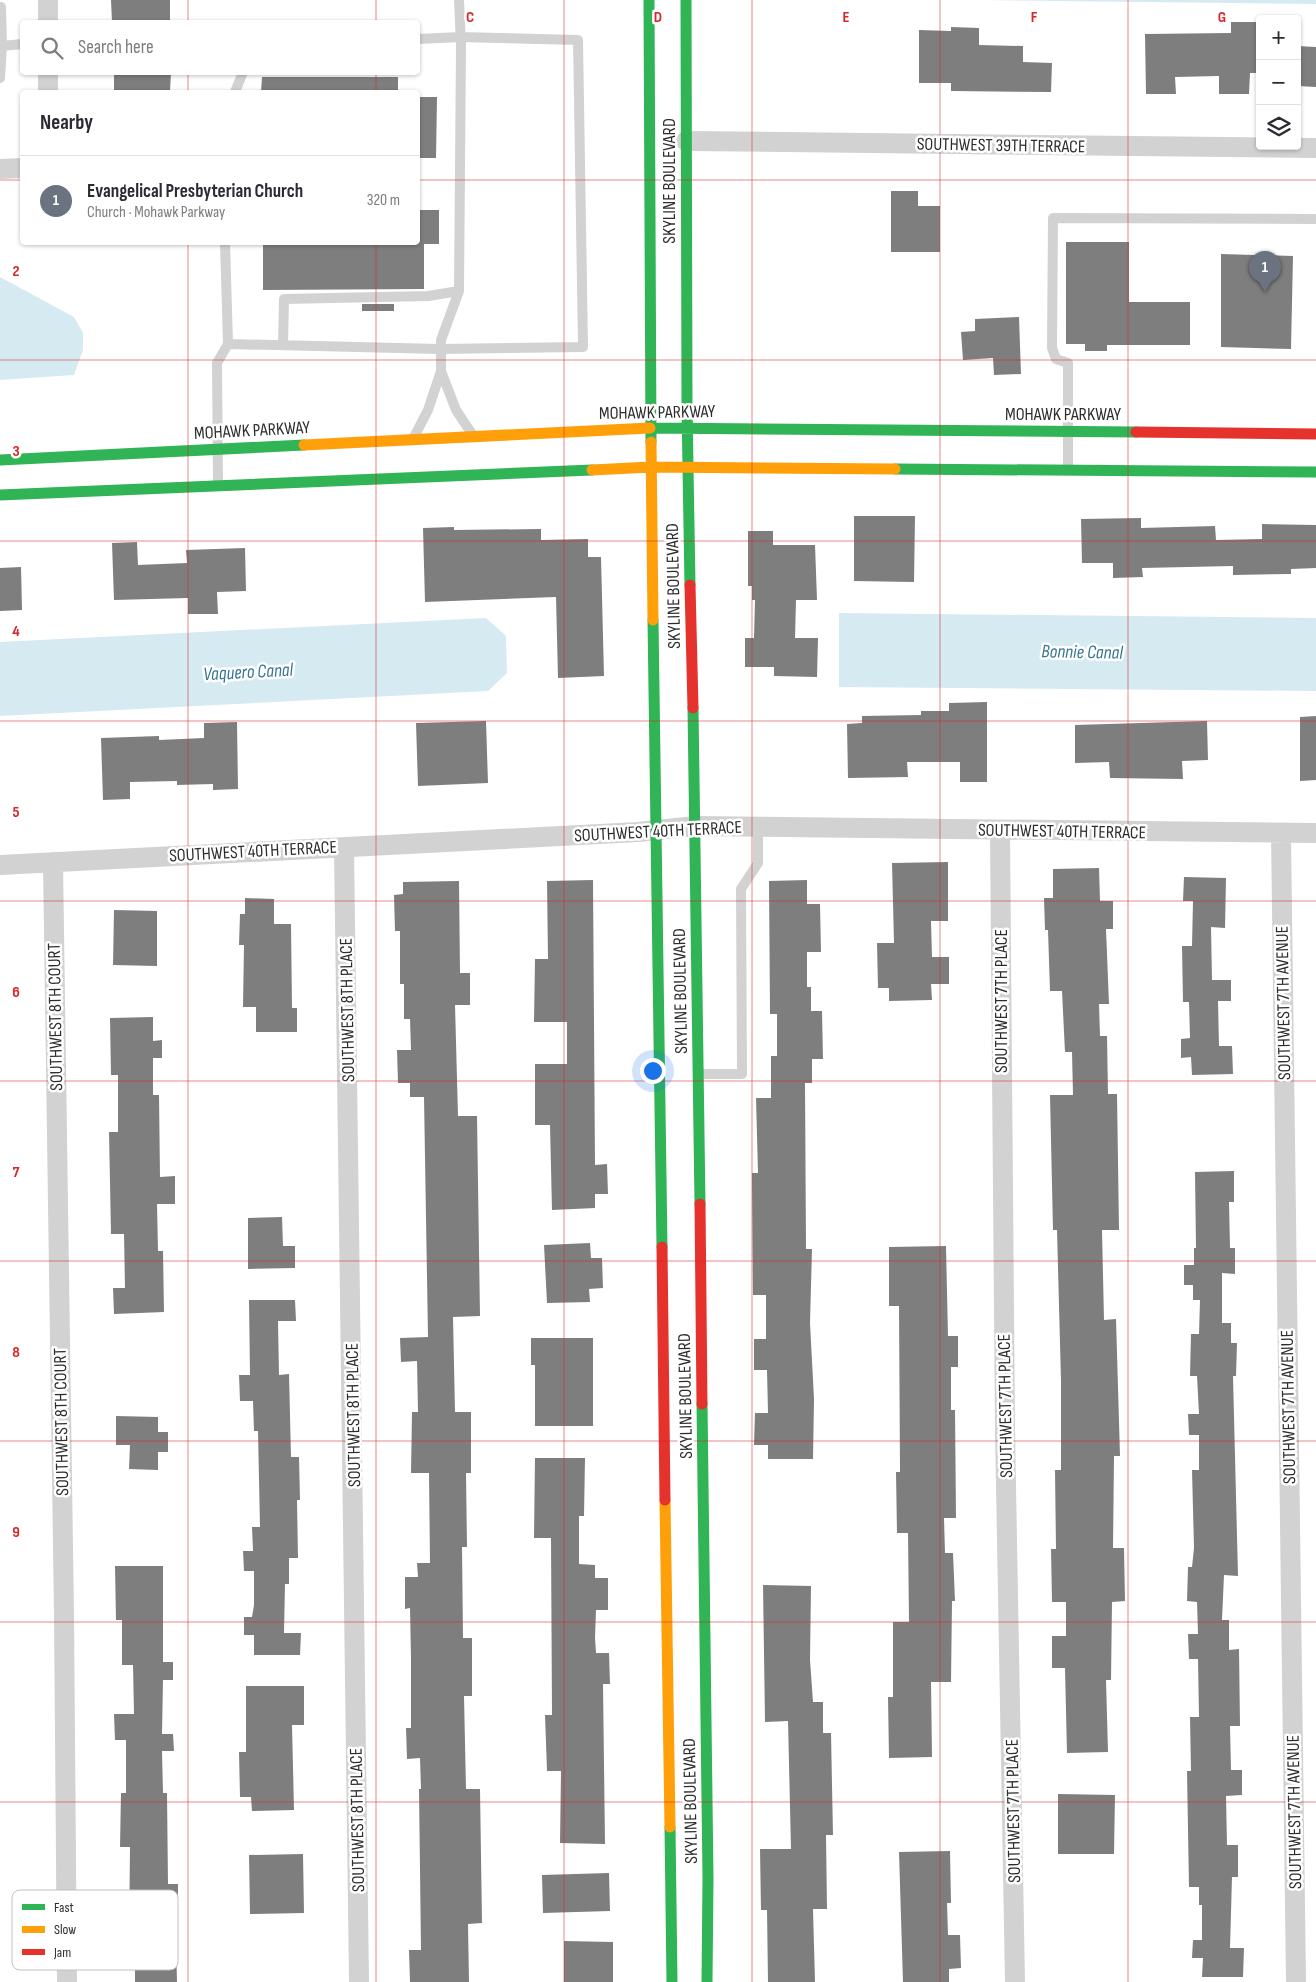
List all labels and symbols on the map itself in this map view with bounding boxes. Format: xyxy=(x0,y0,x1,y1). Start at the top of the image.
text: C xyxy=(466,8,474,27)
text: D xyxy=(654,8,662,27)
text: E xyxy=(843,8,850,27)
text: F xyxy=(1031,8,1038,27)
text: G xyxy=(1218,8,1226,27)
street label: SKYLINE BOULEVARD xyxy=(659,118,680,244)
street label: SOUTHWEST 39TH TERRACE xyxy=(917,134,1085,157)
pin: 1 xyxy=(1249,251,1281,292)
text: 2 xyxy=(12,262,20,281)
street label: MOHAWK PARKWAY xyxy=(599,401,716,424)
street label: MOHAWK PARKWAY xyxy=(1005,404,1122,425)
street label: MOHAWK PARKWAY xyxy=(193,417,311,444)
text: 3 xyxy=(12,442,20,461)
street label: SKYLINE BOULEVARD xyxy=(662,523,685,649)
text: 4 xyxy=(12,622,20,641)
water label: Bonnie Canal xyxy=(1041,640,1123,665)
water label: Vaquero Canal xyxy=(203,659,294,686)
text: 5 xyxy=(12,803,20,822)
street label: SOUTHWEST 40TH TERRACE xyxy=(574,817,742,846)
street label: SOUTHWEST 40TH TERRACE xyxy=(978,820,1146,843)
street label: SOUTHWEST 40TH TERRACE xyxy=(169,837,337,866)
street label: SOUTHWEST 7TH AVENUE xyxy=(1272,926,1295,1080)
street label: SKYLINE BOULEVARD xyxy=(669,928,692,1054)
street label: SOUTHWEST 7TH PLACE xyxy=(991,929,1012,1073)
street label: SOUTHWEST 8TH PLACE xyxy=(336,938,359,1082)
street label: SOUTHWEST 8TH COURT xyxy=(44,943,67,1091)
text: 6 xyxy=(12,983,20,1002)
your location xyxy=(640,1058,666,1084)
text: 7 xyxy=(13,1163,20,1182)
street label: SOUTHWEST 7TH AVENUE xyxy=(1277,1330,1300,1484)
street label: SKYLINE BOULEVARD xyxy=(674,1333,697,1459)
street label: SOUTHWEST 7TH PLACE xyxy=(994,1334,1017,1478)
text: 8 xyxy=(12,1343,20,1362)
street label: SOUTHWEST 8TH PLACE xyxy=(342,1343,365,1487)
street label: SOUTHWEST 8TH COURT xyxy=(50,1348,73,1496)
text: 9 xyxy=(12,1523,20,1542)
street label: SOUTHWEST 7TH AVENUE xyxy=(1283,1735,1306,1889)
street label: SKYLINE BOULEVARD xyxy=(679,1738,702,1864)
street label: SOUTHWEST 7TH PLACE xyxy=(1002,1739,1025,1883)
street label: SOUTHWEST 8TH PLACE xyxy=(346,1748,369,1892)
legend xyxy=(12,1890,178,1970)
text: Fast xyxy=(54,1899,74,1916)
text: Slow xyxy=(54,1921,76,1938)
text: Jam xyxy=(53,1944,71,1961)

